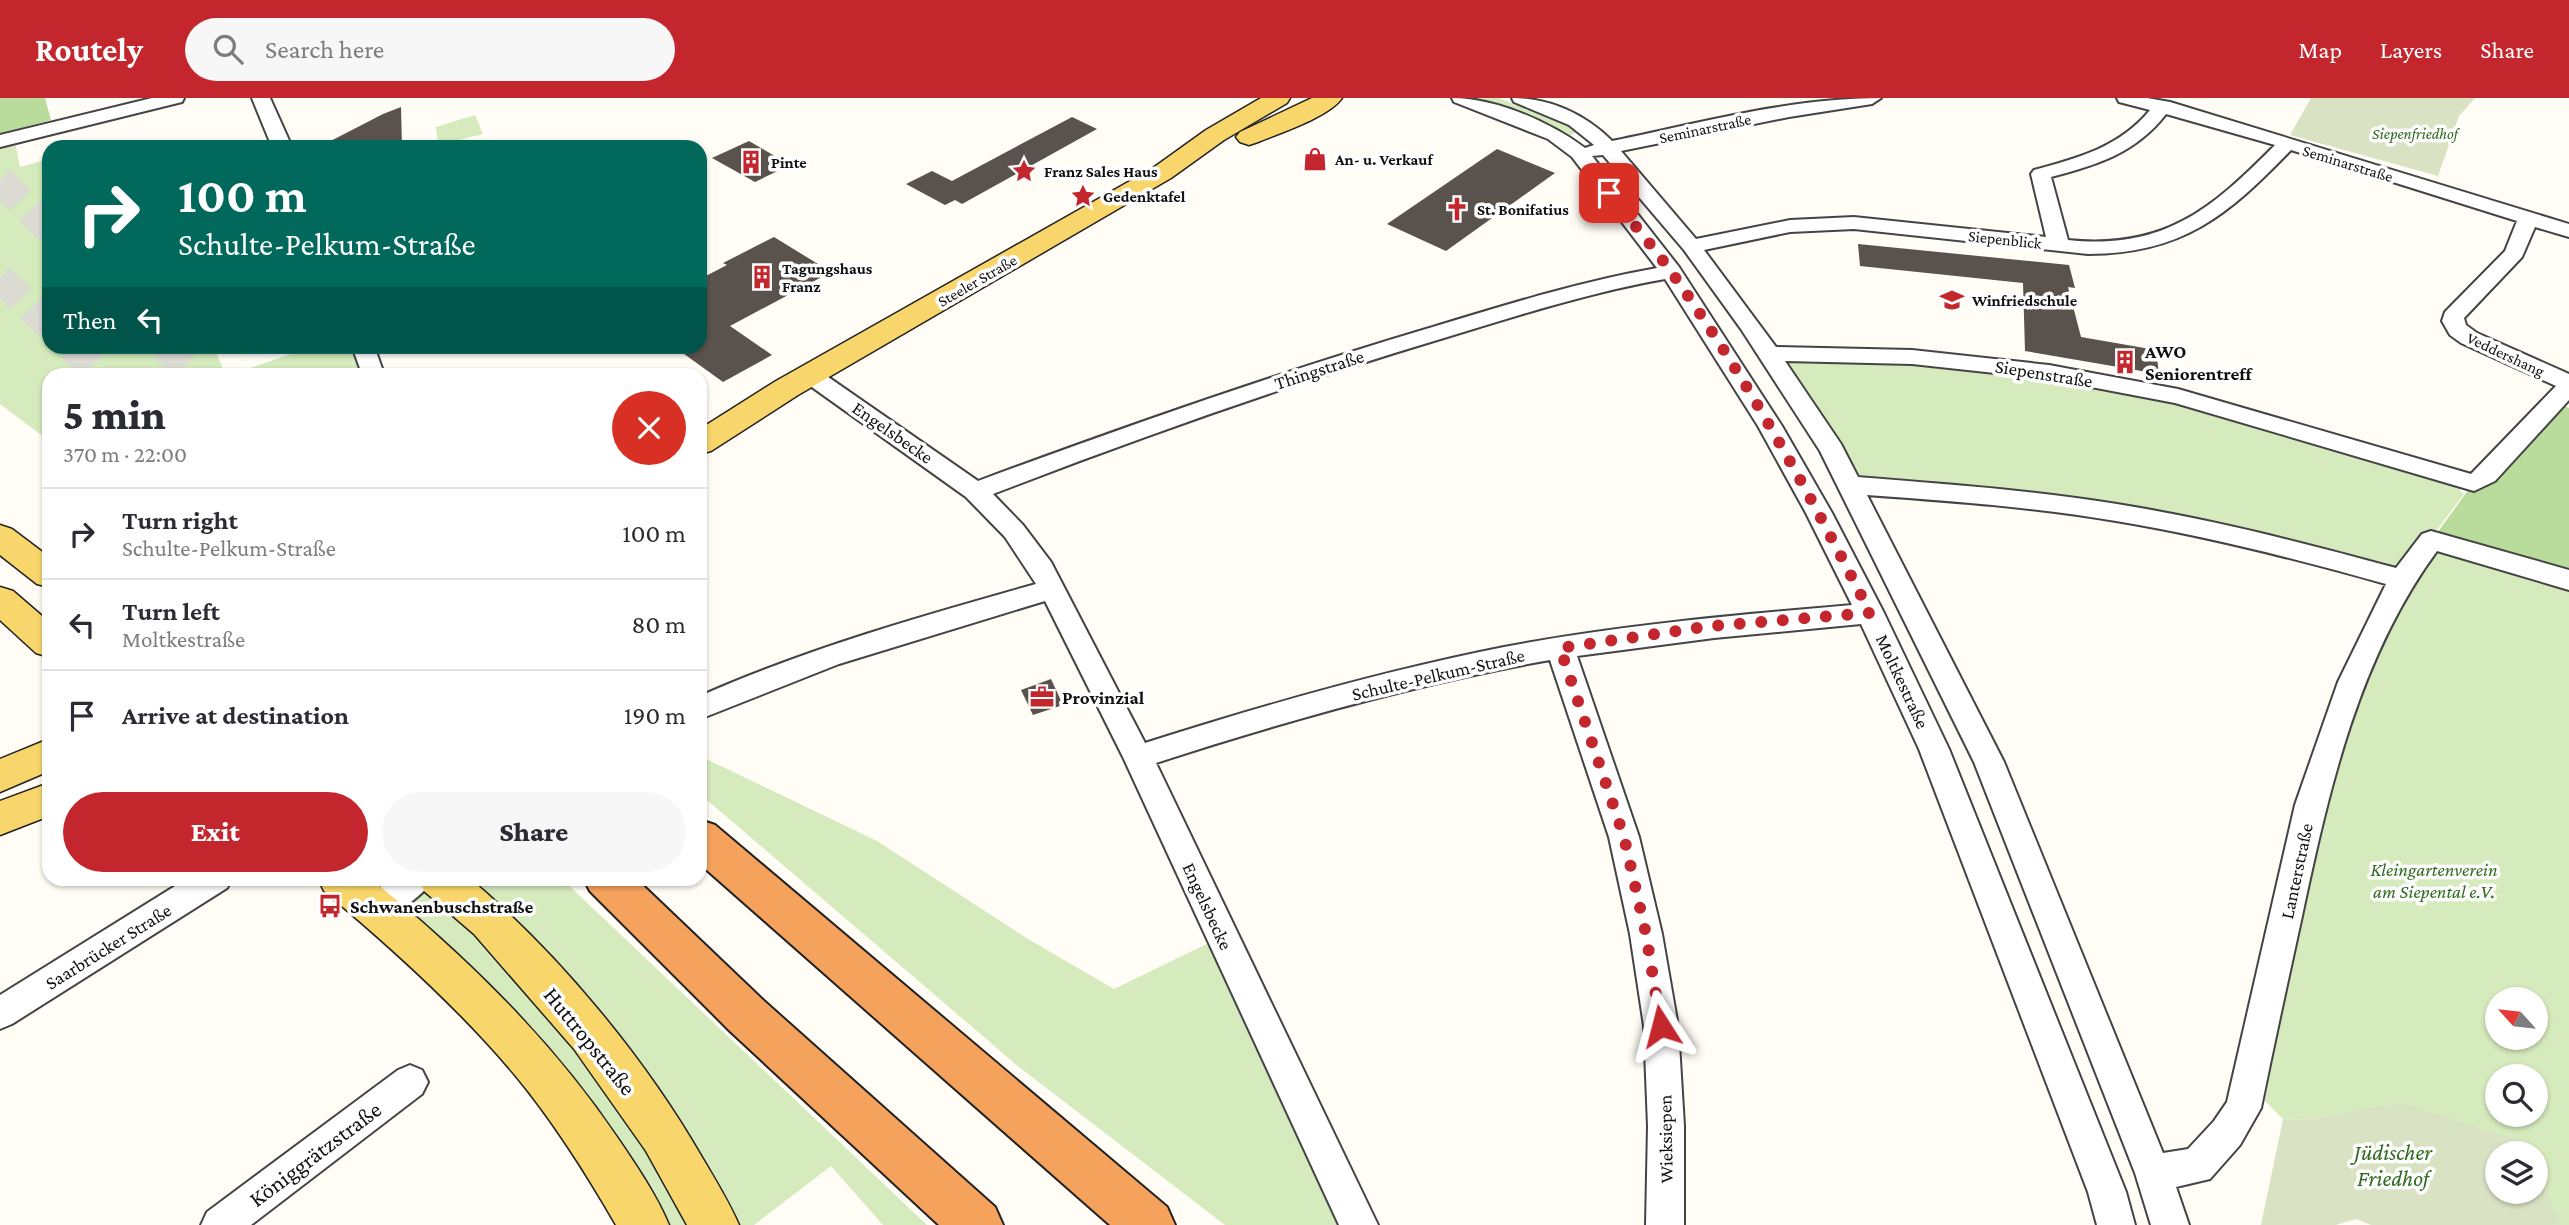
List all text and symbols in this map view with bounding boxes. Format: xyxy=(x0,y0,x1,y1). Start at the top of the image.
search box xyxy=(185,18,675,81)
icon: search xyxy=(209,30,247,68)
text: Routely xyxy=(35,31,143,68)
text: Search here xyxy=(265,35,384,64)
text: Map xyxy=(2298,36,2342,63)
text: Layers xyxy=(2380,36,2442,63)
text: Share xyxy=(2480,36,2534,63)
street label: Seminarstraße xyxy=(1658,110,1753,147)
park label: Siepenfriedhof xyxy=(2372,125,2461,143)
street label: Seminarstraße xyxy=(2301,142,2395,185)
shop icon: An- u. Verkauf xyxy=(1301,145,1329,173)
building icon: Pinte xyxy=(737,148,765,176)
place label: An- u. Verkauf xyxy=(1334,151,1434,168)
place label: Pinte xyxy=(771,154,807,171)
place icon: Franz Sales Haus xyxy=(1010,157,1038,185)
place label: Franz Sales Haus xyxy=(1044,163,1158,180)
pin xyxy=(1579,163,1639,223)
icon: right xyxy=(63,168,154,259)
text: 100 m xyxy=(178,168,307,223)
icon: arrive xyxy=(1590,174,1628,212)
place icon: Gedenktafel xyxy=(1069,182,1097,210)
place label: Gedenktafel xyxy=(1103,188,1186,205)
church icon: St. Bonifatius xyxy=(1443,195,1471,223)
place label: St. Bonifatius xyxy=(1477,201,1569,218)
text: Schulte-Pelkum-Straße xyxy=(178,226,475,262)
street label: Siepenblick xyxy=(1967,227,2043,253)
street label: Steeler Straße xyxy=(935,251,1020,310)
place label: Tagungshaus Franz xyxy=(782,260,873,295)
building icon: Tagungshaus Franz xyxy=(748,263,776,291)
school or university icon: Winfriedschule xyxy=(1938,286,1966,314)
place label: Winfriedschule xyxy=(1971,292,2078,309)
icon: left xyxy=(131,301,169,339)
text: Then xyxy=(63,306,117,335)
street label: Veddershang xyxy=(2464,329,2547,381)
place label: AWO Seniorentreff xyxy=(2144,341,2253,384)
street label: Thingstraße xyxy=(1272,345,1366,394)
building icon: AWO Seniorentreff xyxy=(2111,348,2139,376)
street label: Siepenstraße xyxy=(1994,355,2094,392)
text: 5 min xyxy=(63,391,166,438)
button: close xyxy=(612,391,686,465)
street label: Engelsbecke xyxy=(848,397,937,468)
text: 370 m · 22:00 xyxy=(63,441,187,467)
text: Turn right xyxy=(122,506,238,535)
icon: right xyxy=(63,515,101,553)
text: 100 m xyxy=(622,519,686,548)
text: Schulte-Pelkum-Straße xyxy=(122,535,336,561)
text: Turn left xyxy=(122,597,220,626)
icon: left xyxy=(63,606,101,644)
text: 80 m xyxy=(632,610,686,639)
text: Moltkestraße xyxy=(122,626,245,652)
street label: Moltkestraße xyxy=(1872,631,1934,732)
street label: Schulte-Pelkum-Straße xyxy=(1350,644,1527,705)
office icon: Provinzial xyxy=(1028,683,1056,711)
place label: Provinzial xyxy=(1062,687,1145,708)
icon: arrive xyxy=(63,697,101,735)
text: Arrive at destination xyxy=(122,701,349,730)
text: 190 m xyxy=(624,701,686,730)
button: Exit xyxy=(63,792,368,872)
button: Share xyxy=(382,792,686,872)
street label: Lanterstraße xyxy=(2276,821,2317,921)
street label: Engelsbecke xyxy=(1178,859,1237,953)
park label: Kleingartenverein am Siepental e.V. xyxy=(2370,859,2498,902)
bus stop icon: Schwanenbuschstraße xyxy=(316,892,344,920)
place label: Schwanenbuschstraße xyxy=(350,896,533,917)
street label: Saarbrücker Straße xyxy=(41,899,175,994)
street label: Huttropstraße xyxy=(538,982,642,1100)
north arrow xyxy=(2485,987,2548,1050)
map controls xyxy=(2485,987,2548,1204)
position arrow xyxy=(1624,989,1698,1063)
button: search xyxy=(2485,1064,2548,1127)
street label: Wieksiepen xyxy=(1654,1094,1677,1184)
street label: Königgrätzstraße xyxy=(244,1096,386,1212)
park label: Jüdischer Friedhof xyxy=(2350,1139,2433,1191)
button: layers xyxy=(2485,1141,2548,1204)

